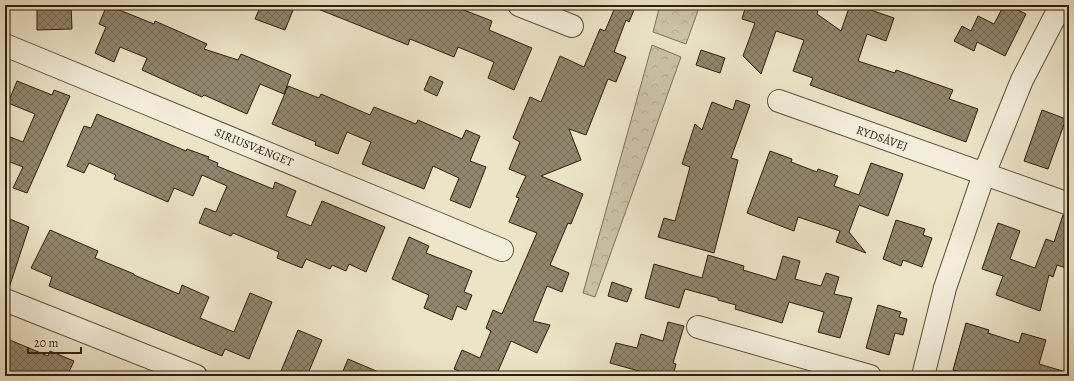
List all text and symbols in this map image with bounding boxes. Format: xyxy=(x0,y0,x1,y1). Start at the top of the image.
street label: RYDSÅVEJ xyxy=(854,122,910,154)
street label: SIRIUSVÆNGET xyxy=(212,124,296,170)
scale bar xyxy=(28,329,81,355)
text: 20 m xyxy=(34,335,58,351)

